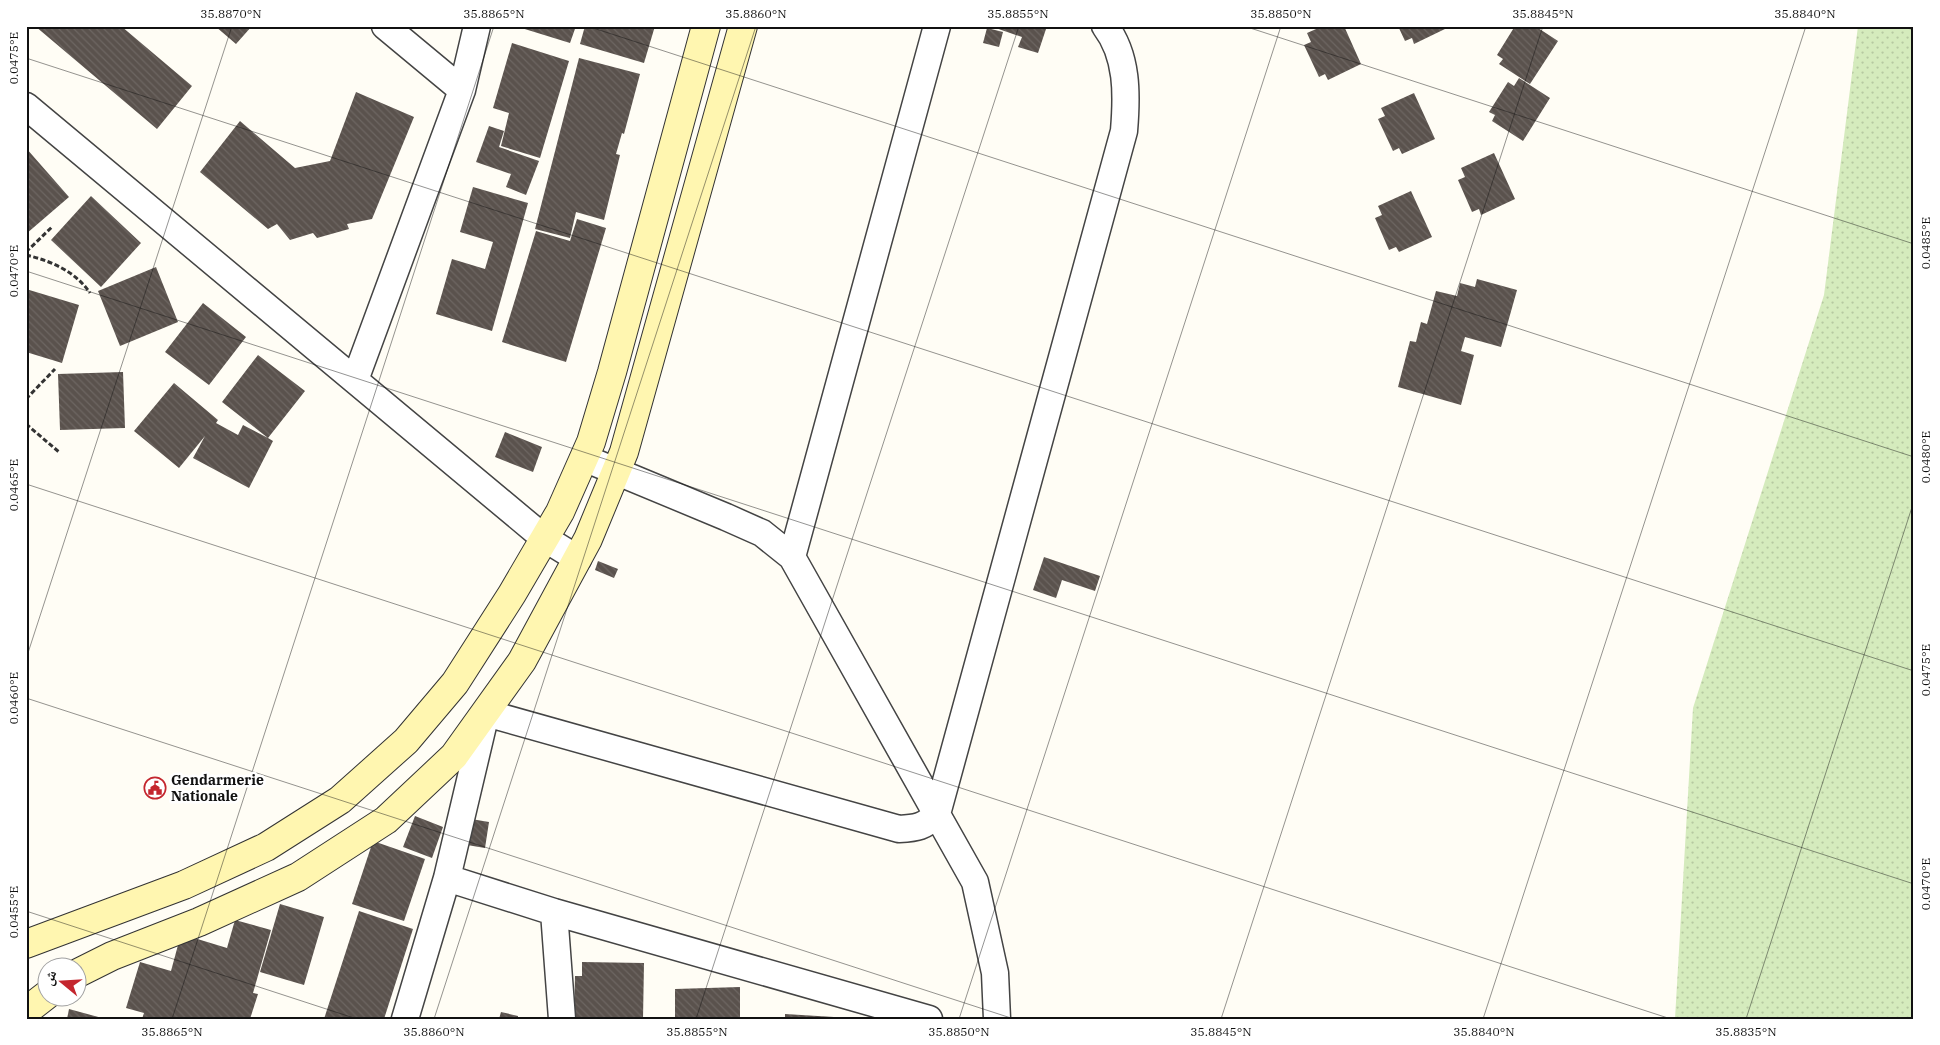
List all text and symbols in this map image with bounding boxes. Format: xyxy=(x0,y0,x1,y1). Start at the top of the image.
text: 35.8870°N xyxy=(200,6,262,21)
text: 35.8865°N xyxy=(463,6,525,21)
text: 35.8860°N xyxy=(725,6,787,21)
text: 35.8855°N xyxy=(987,6,1049,21)
text: 35.8850°N xyxy=(1250,6,1312,21)
text: 35.8845°N xyxy=(1512,6,1574,21)
text: 35.8840°N xyxy=(1774,6,1836,21)
text: 0.0475°E xyxy=(6,32,21,84)
text: 0.0485°E xyxy=(1918,217,1933,269)
text: 0.0470°E xyxy=(6,245,21,297)
text: 0.0480°E xyxy=(1918,431,1933,483)
text: 0.0465°E xyxy=(6,459,21,511)
text: 0.0475°E xyxy=(1918,644,1933,696)
text: 0.0460°E xyxy=(6,672,21,724)
place label: Gendarmerie Nationale xyxy=(171,771,264,805)
public building icon: Gendarmerie Nationale xyxy=(143,776,167,800)
text: 0.0470°E xyxy=(1918,858,1933,910)
text: 0.0455°E xyxy=(6,886,21,938)
north arrow xyxy=(38,958,88,1008)
text: ش xyxy=(39,968,61,988)
text: 35.8865°N xyxy=(141,1024,203,1039)
text: 35.8860°N xyxy=(403,1024,465,1039)
text: 35.8855°N xyxy=(666,1024,728,1039)
text: 35.8850°N xyxy=(928,1024,990,1039)
text: 35.8845°N xyxy=(1190,1024,1252,1039)
text: 35.8840°N xyxy=(1453,1024,1515,1039)
text: 35.8835°N xyxy=(1715,1024,1777,1039)

